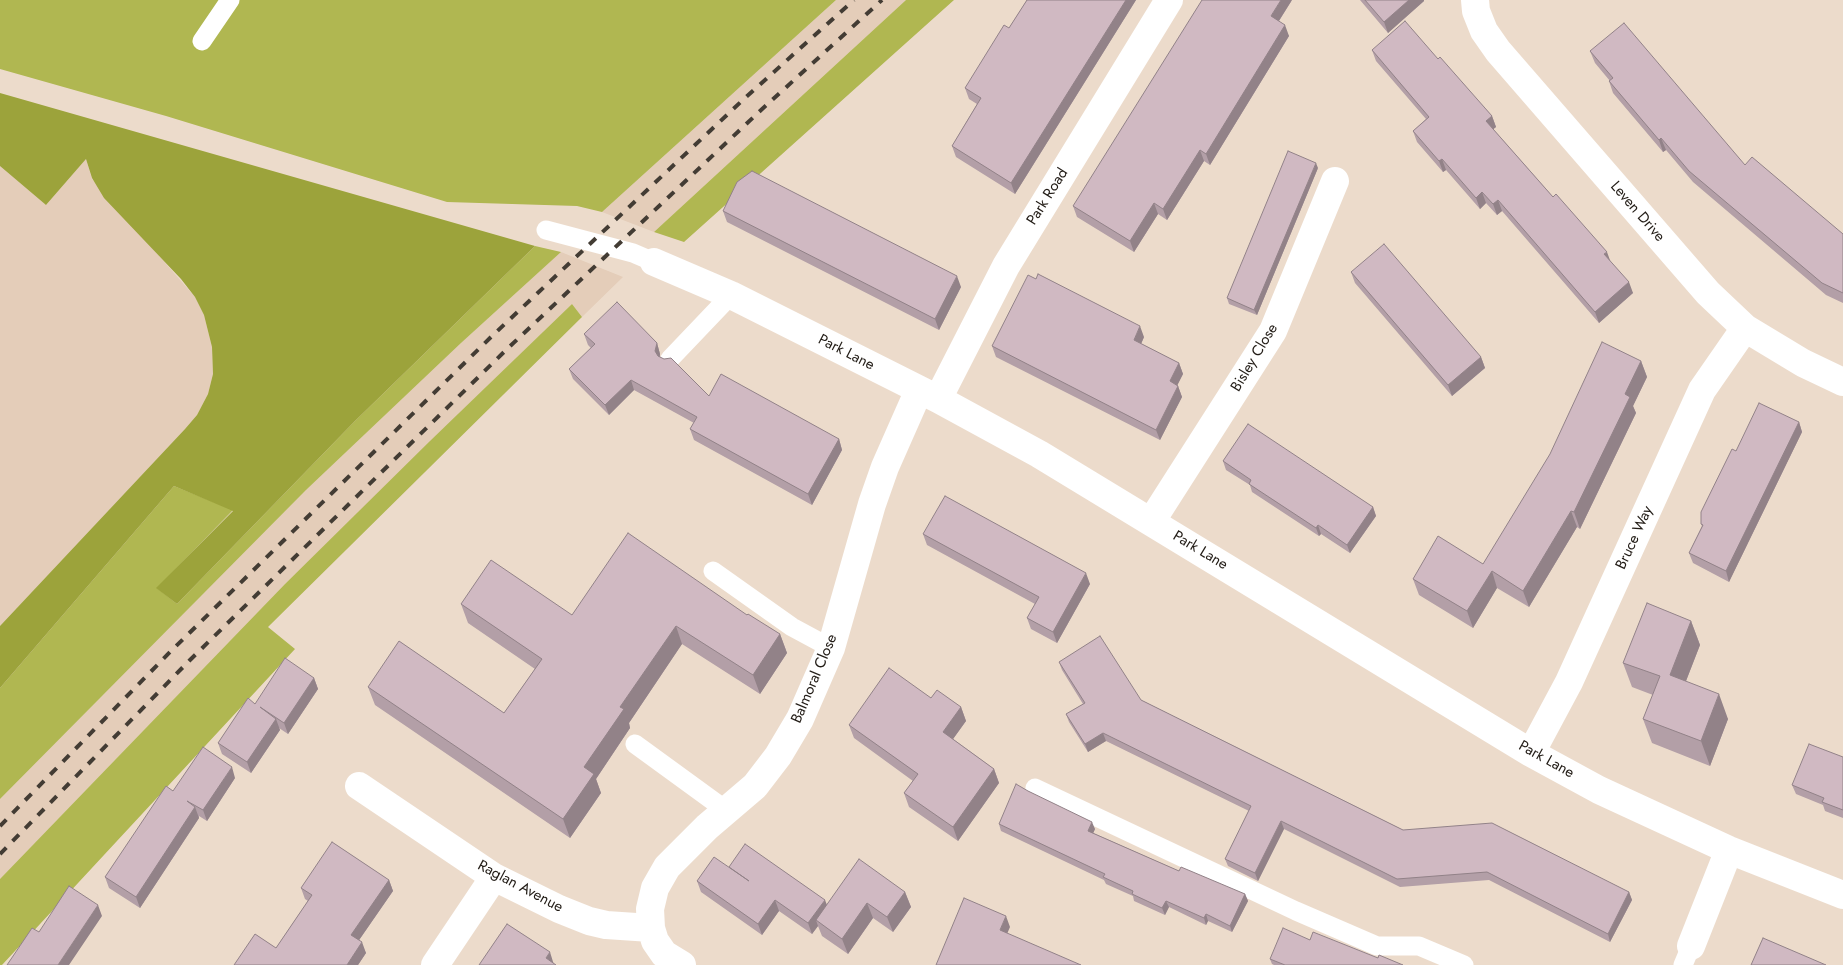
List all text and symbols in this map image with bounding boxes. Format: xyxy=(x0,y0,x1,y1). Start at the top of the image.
street label: Park Road xyxy=(1024,165,1072,229)
street label: Leven Drive xyxy=(1606,178,1668,246)
street label: Bisley Close xyxy=(1228,321,1282,395)
street label: Park Lane xyxy=(815,331,877,375)
street label: Bruce Way xyxy=(1613,503,1657,573)
street label: Park Lane xyxy=(1169,528,1231,574)
street label: Balmoral Close xyxy=(788,632,842,726)
street label: Park Lane xyxy=(1515,737,1577,783)
street label: Raglan Avenue xyxy=(474,857,566,917)

